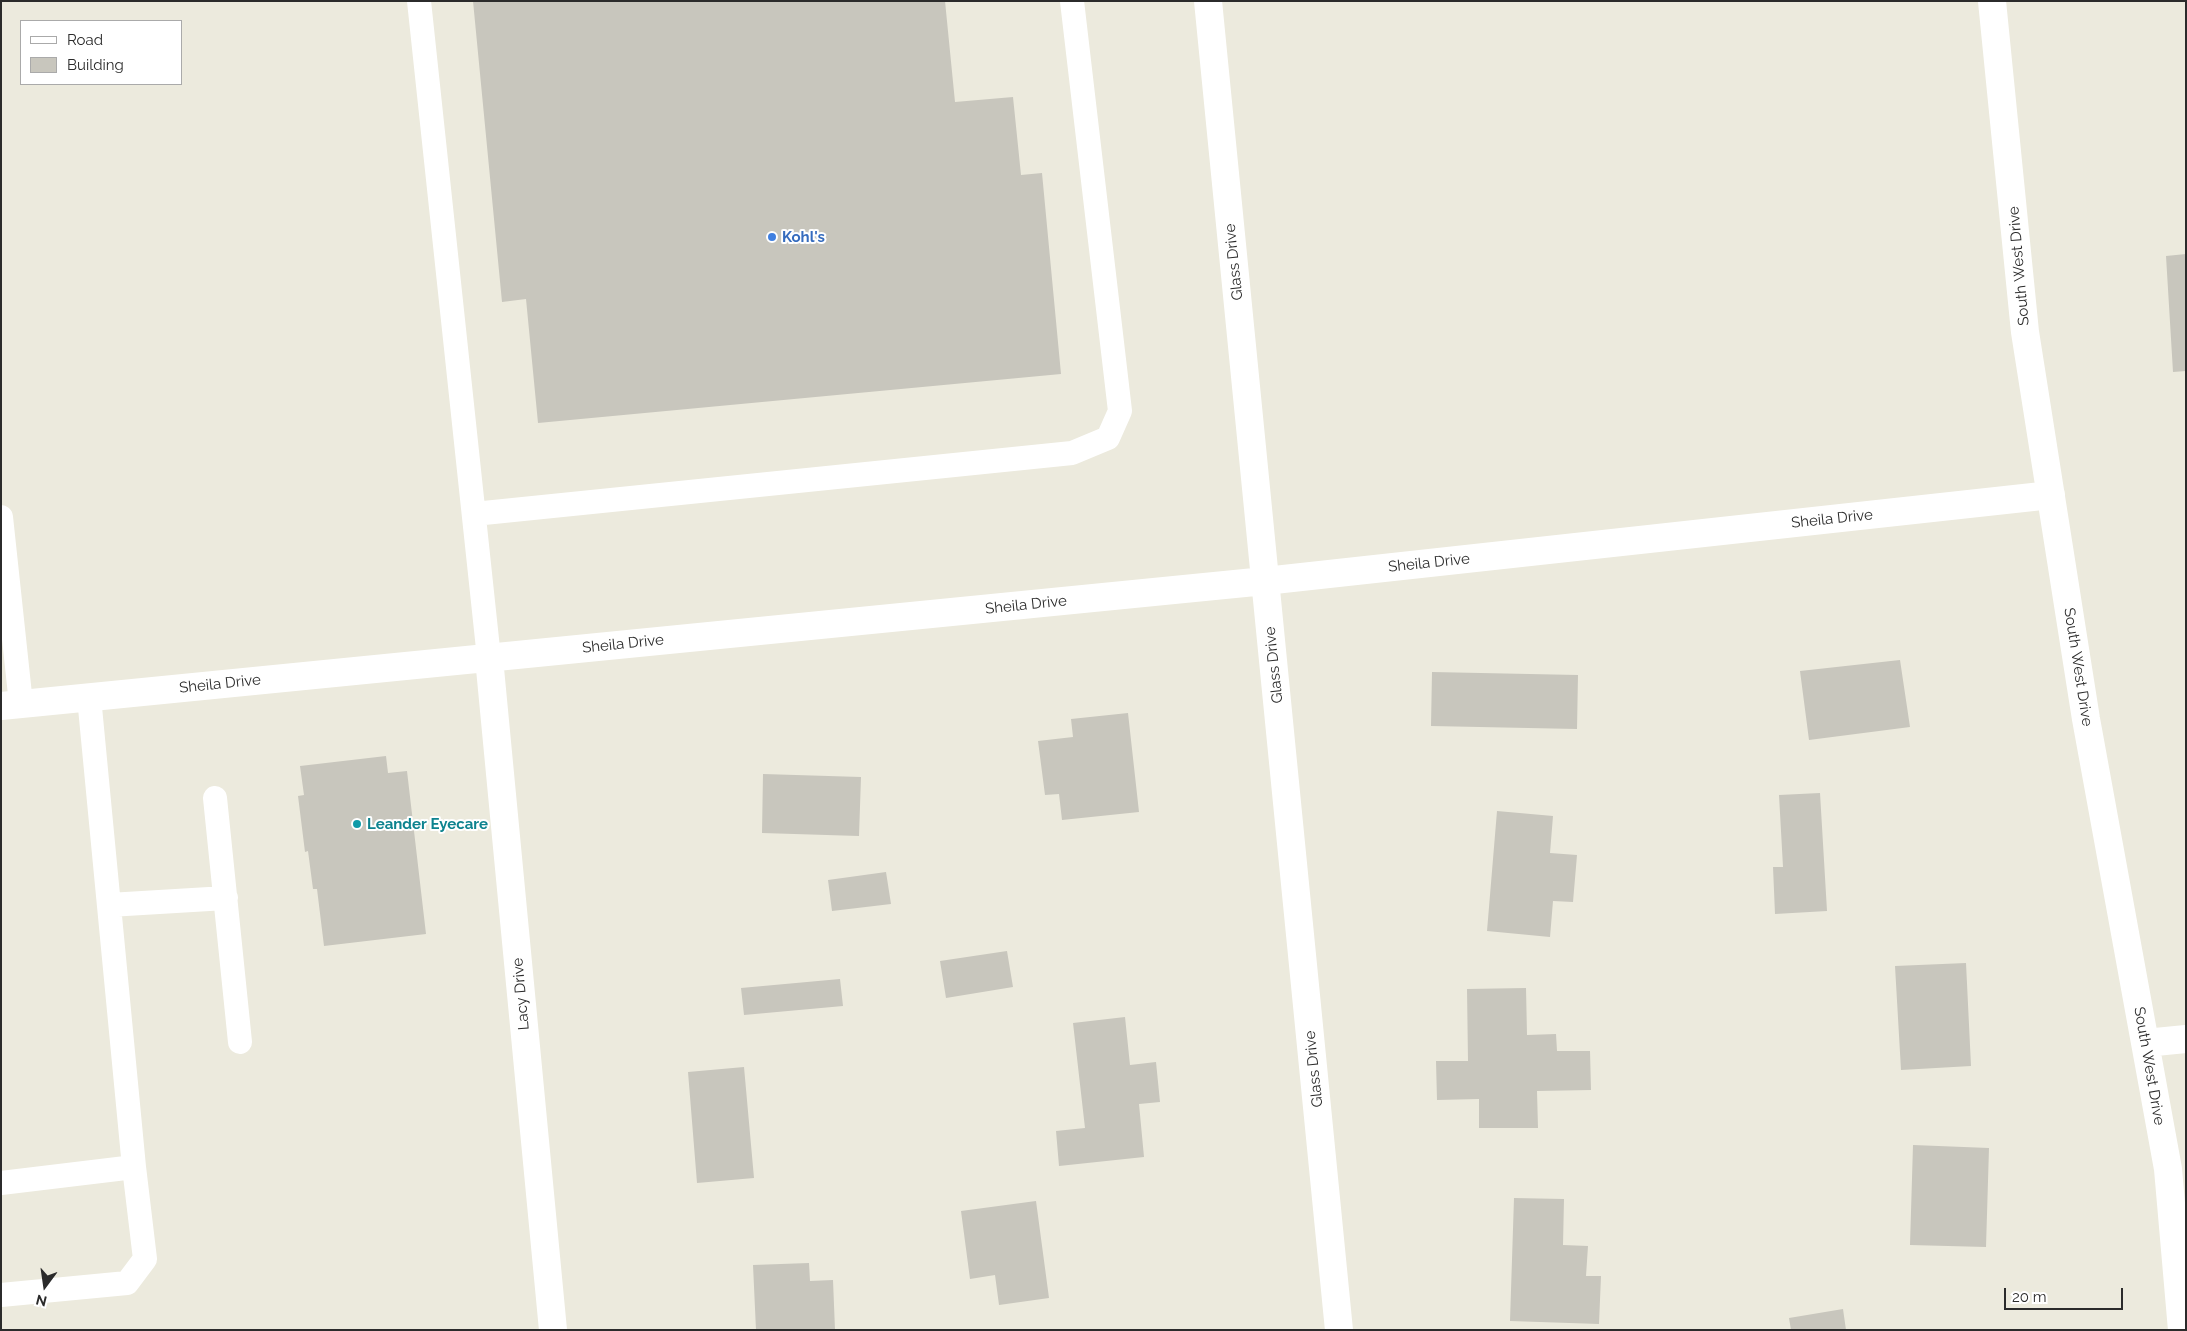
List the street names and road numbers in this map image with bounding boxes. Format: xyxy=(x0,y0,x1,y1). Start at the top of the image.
street label: South West Drive xyxy=(2005,205,2033,327)
street label: Glass Drive xyxy=(1221,223,1247,301)
street label: Sheila Drive xyxy=(1790,506,1874,532)
street label: Sheila Drive xyxy=(1387,550,1471,576)
street label: Sheila Drive xyxy=(984,592,1068,618)
street label: South West Drive xyxy=(2060,606,2096,728)
street label: Glass Drive xyxy=(1261,626,1287,704)
street label: Sheila Drive xyxy=(581,631,665,657)
street label: Sheila Drive xyxy=(178,671,262,697)
street label: Lacy Drive xyxy=(509,957,533,1031)
street label: South West Drive xyxy=(2130,1005,2168,1127)
street label: Glass Drive xyxy=(1301,1030,1327,1108)

